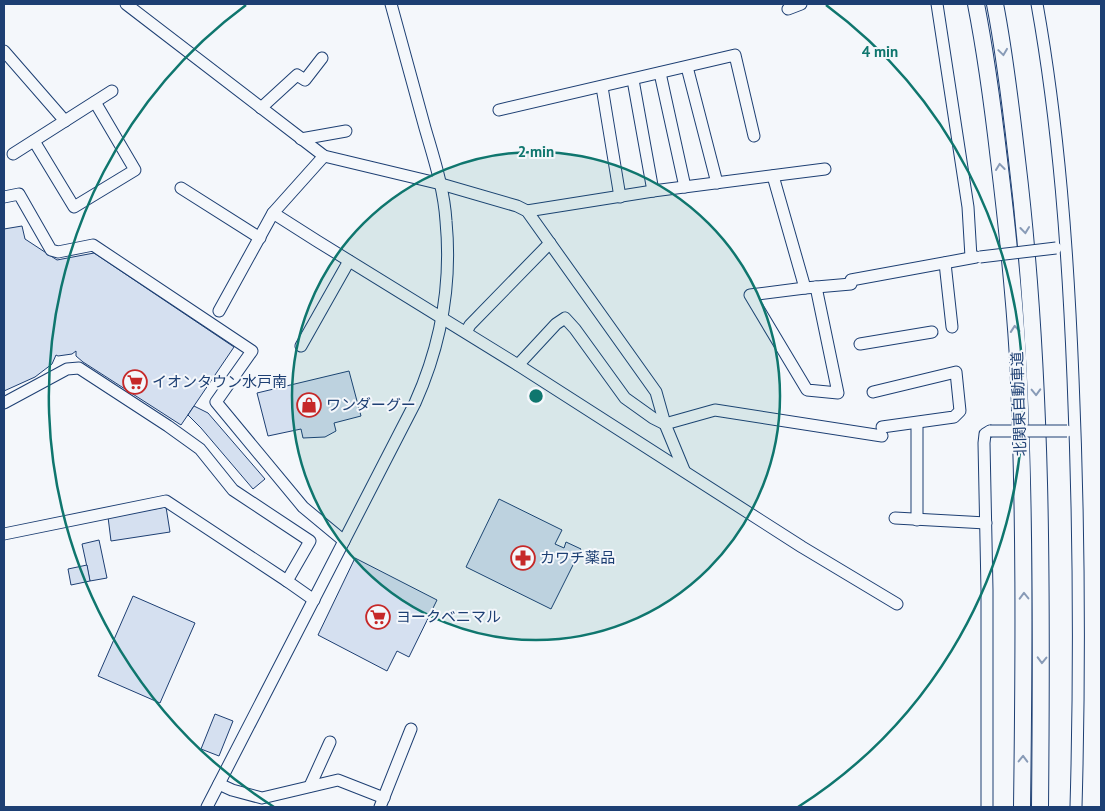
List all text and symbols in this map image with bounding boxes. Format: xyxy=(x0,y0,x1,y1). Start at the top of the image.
text: 4 min xyxy=(862,42,898,61)
one-way arrow xyxy=(997,48,1008,56)
text: 2 min xyxy=(518,142,554,161)
one-way arrow xyxy=(995,163,1006,171)
one-way arrow xyxy=(1019,227,1030,235)
one-way arrow xyxy=(1010,324,1021,332)
street label: 北関東自動車道 xyxy=(1007,351,1030,457)
supermarket icon: イオンタウン水戸南 xyxy=(122,369,148,395)
place label: イオンタウン水戸南 xyxy=(152,372,287,391)
centre of rings xyxy=(527,387,545,405)
one-way arrow xyxy=(1031,389,1042,397)
shop icon: ワンダーグー xyxy=(296,392,322,418)
place label: ワンダーグー xyxy=(326,395,416,414)
pharmacy icon: カワチ薬品 xyxy=(510,545,536,571)
place label: カワチ薬品 xyxy=(540,548,615,567)
one-way arrow xyxy=(1019,592,1029,600)
supermarket icon: ヨークベニマル xyxy=(365,604,391,630)
place label: ヨークベニマル xyxy=(396,607,501,626)
one-way arrow xyxy=(1036,656,1047,664)
one-way arrow xyxy=(1018,754,1028,762)

